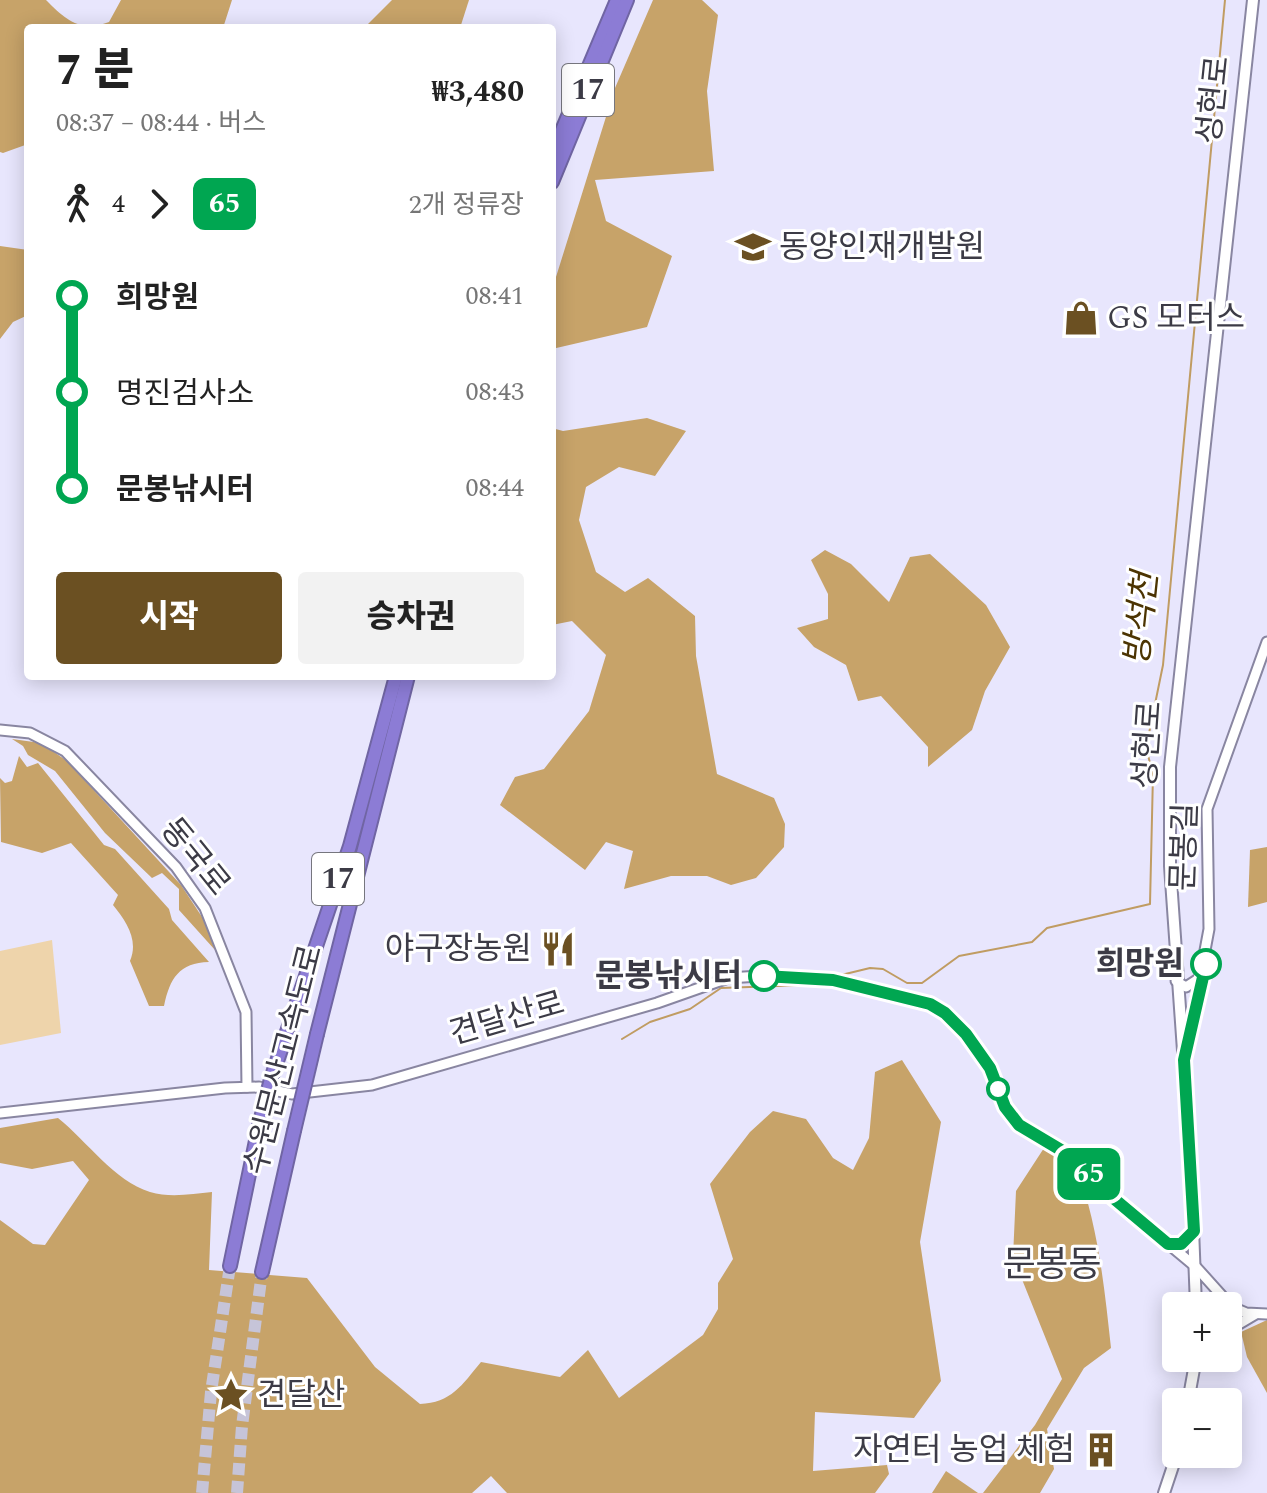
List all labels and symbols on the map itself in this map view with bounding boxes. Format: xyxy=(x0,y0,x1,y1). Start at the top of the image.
street label: 성현로 xyxy=(1185,54,1243,146)
road number: 17 xyxy=(562,64,614,116)
place label: 동양인재개발원 xyxy=(779,223,985,272)
school or university icon: 동양인재개발원 xyxy=(734,228,772,266)
place label: GS 모터스 xyxy=(1107,294,1245,343)
shop icon: GS 모터스 xyxy=(1062,299,1100,337)
water label: 방석천 xyxy=(1111,566,1173,668)
street label: 성현로 xyxy=(1120,699,1176,791)
street label: 문봉길 xyxy=(1159,802,1211,892)
street label: 동국로 xyxy=(148,807,242,907)
road number: 17 xyxy=(312,853,364,905)
place label: 야구장농원 xyxy=(385,925,532,974)
restaurant icon: 야구장농원 xyxy=(539,930,577,968)
street label: 수원문산고속도로 xyxy=(232,940,336,1180)
place label: 희망원 xyxy=(1096,940,1184,989)
marker: 희망원 xyxy=(1191,949,1221,979)
place label: 문봉낚시터 xyxy=(595,952,742,1001)
marker: 문봉낚시터 xyxy=(749,961,779,991)
street label: 견달산로 xyxy=(444,979,570,1059)
unlabelled marker xyxy=(987,1078,1009,1100)
line badge: 65 xyxy=(1053,1148,1125,1200)
district label: 문봉동 xyxy=(1002,1238,1102,1293)
place label: 견달산 xyxy=(257,1371,345,1420)
place icon: 견달산 xyxy=(212,1376,250,1414)
place label: 자연터 농업 체험 xyxy=(853,1426,1075,1475)
building icon: 자연터 농업 체험 xyxy=(1082,1431,1120,1469)

